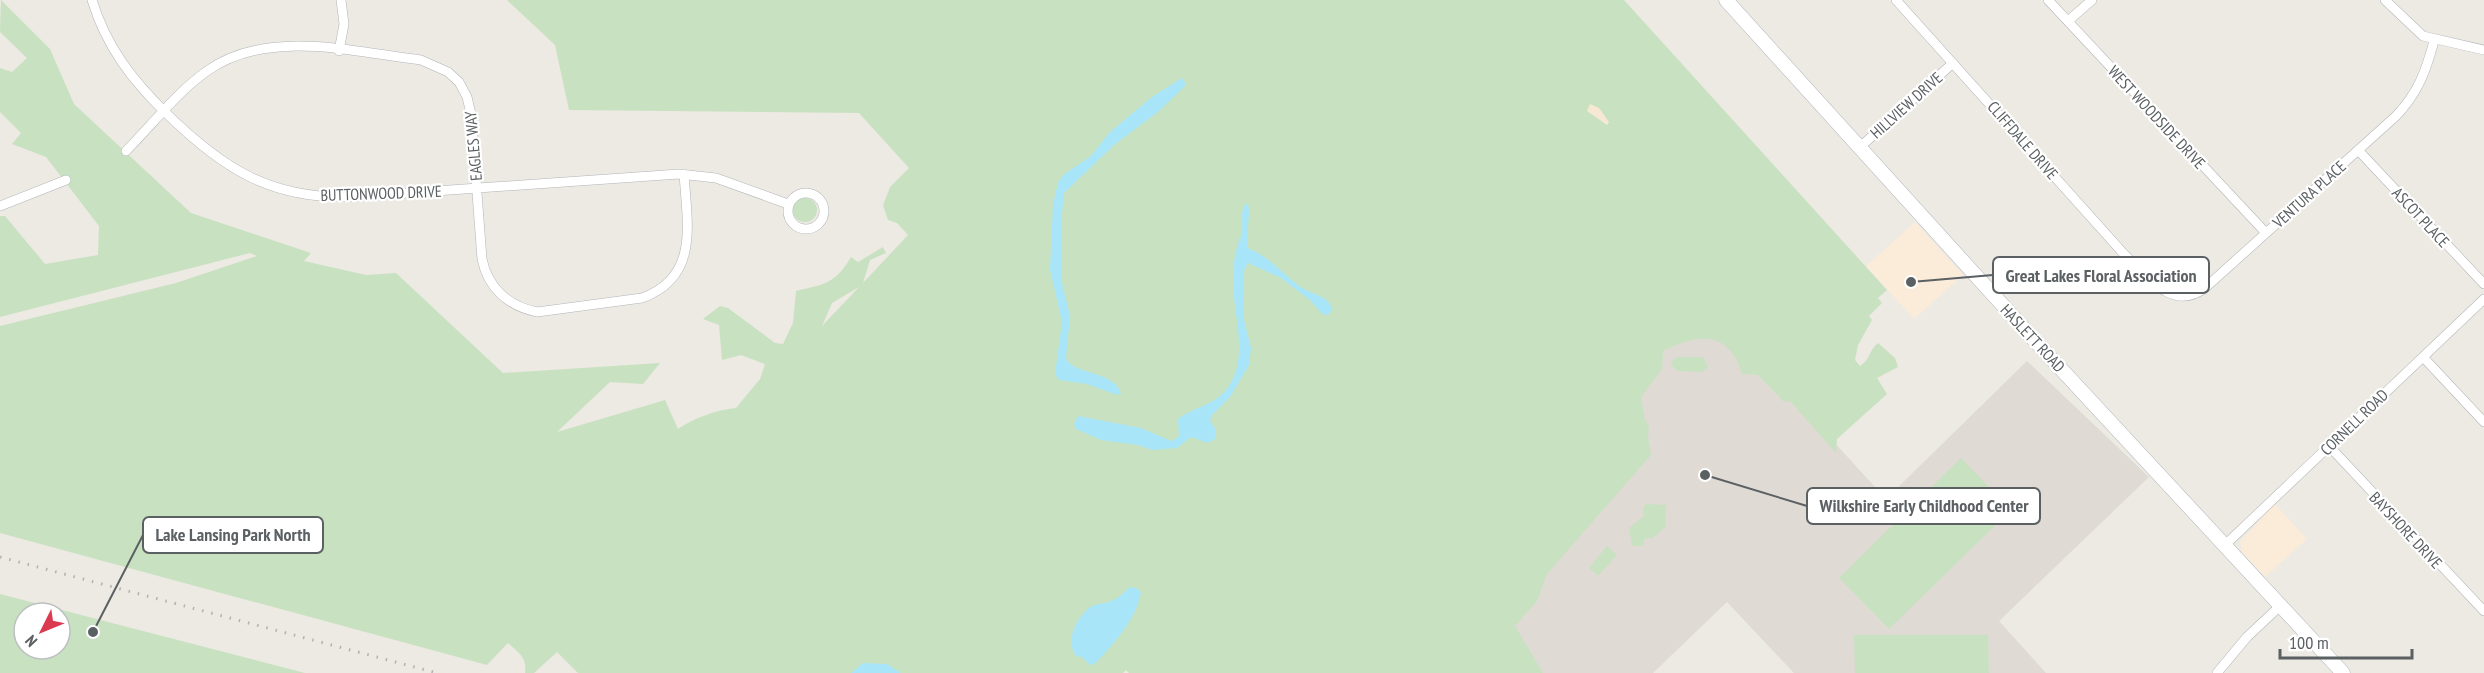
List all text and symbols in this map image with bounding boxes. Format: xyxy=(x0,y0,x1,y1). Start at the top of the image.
street label: WEST WOODSIDE DRIVE xyxy=(2104,61,2210,173)
street label: HILLVIEW DRIVE xyxy=(1866,67,1946,143)
street label: CLIFFDALE DRIVE xyxy=(1983,97,2063,183)
street label: EAGLES WAY xyxy=(460,110,486,182)
street label: VENTURA PLACE xyxy=(2268,156,2350,233)
street label: BUTTONWOOD DRIVE xyxy=(320,181,442,205)
street label: ASCOT PLACE xyxy=(2388,183,2454,251)
callout: Great Lakes Floral Association xyxy=(1993,257,2209,293)
text: Great Lakes Floral Association xyxy=(2005,264,2197,287)
street label: HASLETT ROAD xyxy=(1996,300,2070,376)
street label: CORNELL ROAD xyxy=(2316,385,2392,459)
street label: BAYSHORE DRIVE xyxy=(2365,487,2447,573)
callout: Wilkshire Early Childhood Center xyxy=(1807,488,2040,524)
text: Wilkshire Early Childhood Center xyxy=(1819,494,2029,517)
callout: Lake Lansing Park North xyxy=(143,517,323,553)
text: Lake Lansing Park North xyxy=(155,523,311,546)
north arrow xyxy=(12,601,72,661)
scale bar xyxy=(2280,622,2412,660)
text: N xyxy=(21,631,41,651)
text: 100 m xyxy=(2289,631,2329,654)

